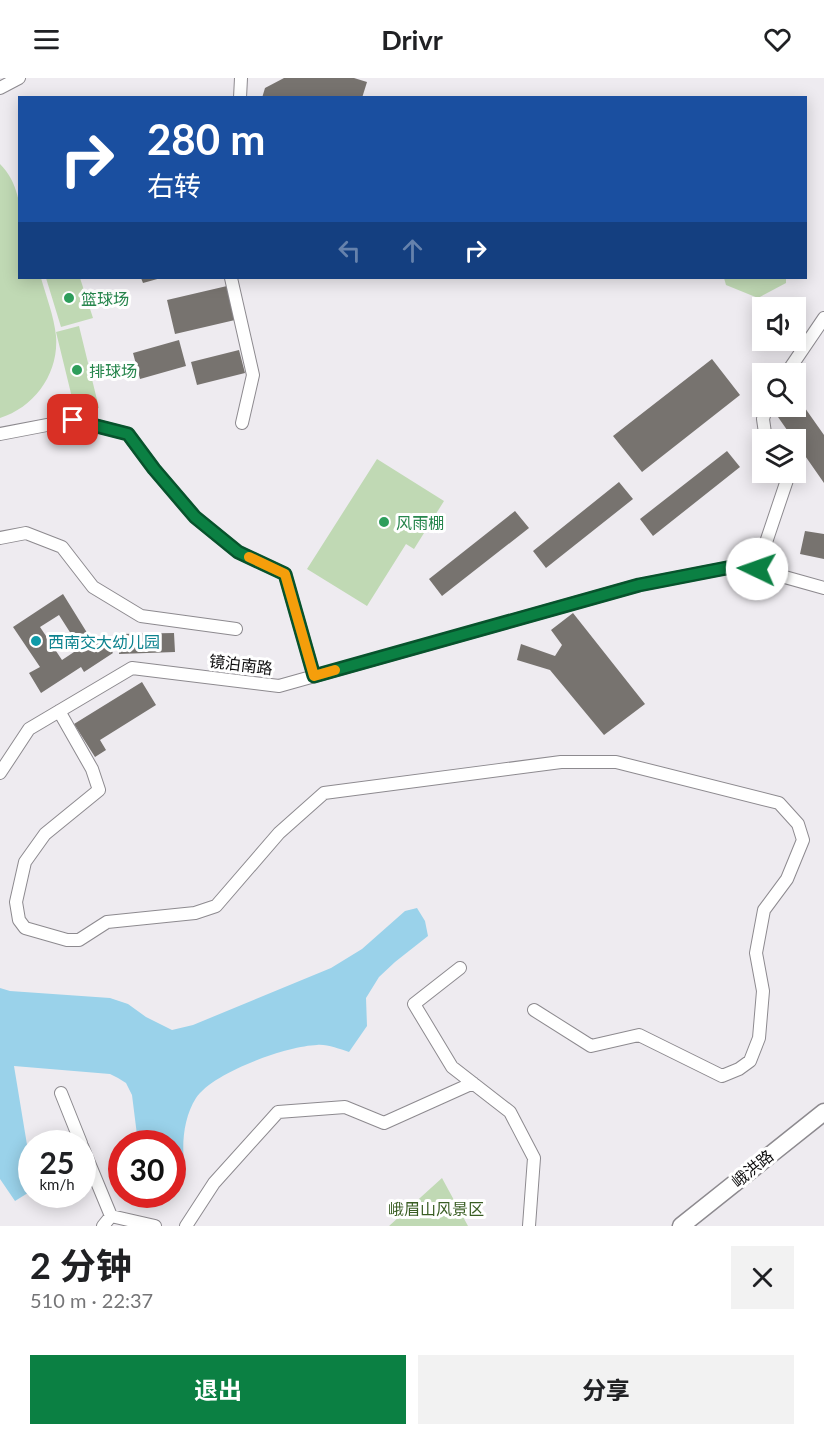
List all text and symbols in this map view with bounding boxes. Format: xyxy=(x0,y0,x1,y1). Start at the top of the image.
icon: menu xyxy=(30,23,63,56)
text: Drivr xyxy=(381,23,443,56)
icon: heart xyxy=(761,23,794,56)
text: 280 m xyxy=(147,114,265,164)
icon: right xyxy=(48,120,126,198)
text: 右转 xyxy=(147,169,201,202)
icon: left xyxy=(333,234,366,267)
icon: ahead xyxy=(396,234,429,267)
icon: right xyxy=(459,234,492,267)
place label: 篮球场 xyxy=(81,289,129,308)
marker: 篮球场 xyxy=(62,291,76,305)
map controls xyxy=(752,297,806,483)
button: sound xyxy=(752,297,806,351)
place label: 排球场 xyxy=(89,361,137,380)
marker: 排球场 xyxy=(70,363,84,377)
button: search xyxy=(752,363,806,417)
pin xyxy=(47,394,98,445)
icon: arrive xyxy=(56,403,89,436)
button: layers xyxy=(752,429,806,483)
place label: 风雨棚 xyxy=(396,513,444,532)
marker: 风雨棚 xyxy=(377,515,391,529)
position arrow xyxy=(725,537,789,601)
place label: 西南交大幼儿园 xyxy=(48,632,160,651)
marker: 西南交大幼儿园 xyxy=(29,634,43,648)
street label: 镜泊南路 xyxy=(208,651,274,677)
speed limit sign: 30 xyxy=(108,1130,186,1208)
text: 25 xyxy=(40,1144,74,1180)
street label: 峨洪路 xyxy=(727,1146,777,1190)
text: km/h xyxy=(39,1175,75,1193)
park label: 峨眉山风景区 xyxy=(388,1199,484,1218)
text: 2 分钟 xyxy=(30,1243,132,1287)
button: close xyxy=(731,1246,794,1309)
text: 510 m · 22:37 xyxy=(30,1288,153,1312)
button: 退出 xyxy=(30,1355,406,1424)
button: 分享 xyxy=(418,1355,794,1424)

